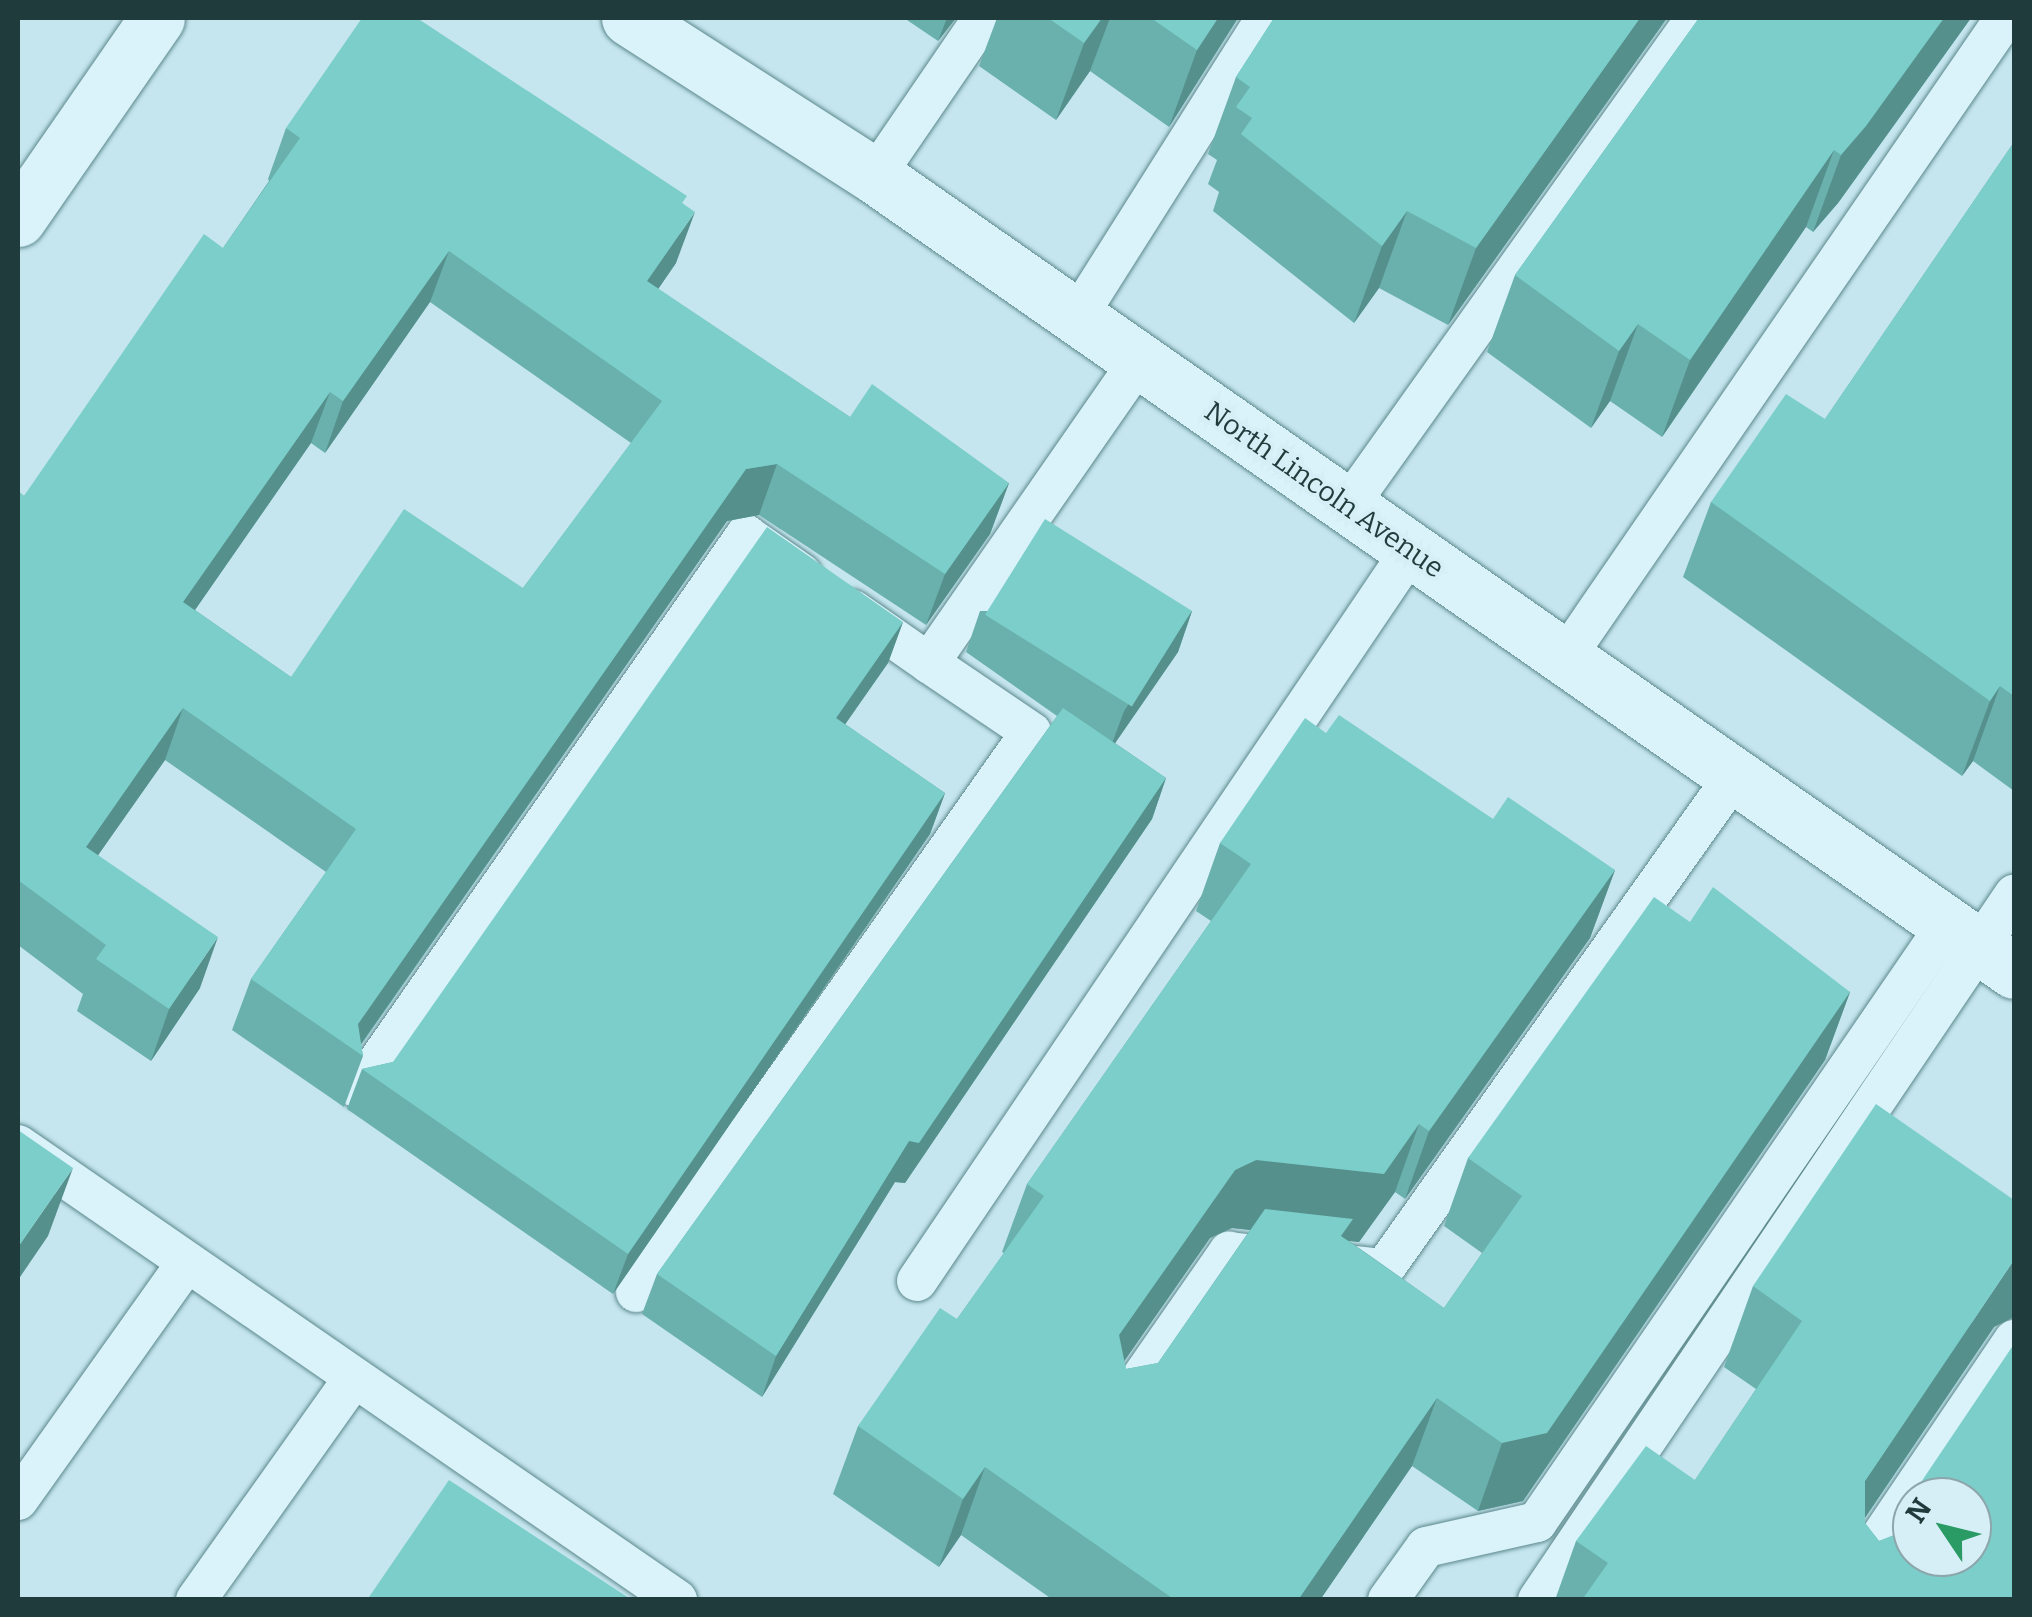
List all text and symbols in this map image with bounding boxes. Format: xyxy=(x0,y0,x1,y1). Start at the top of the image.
street label: North Lincoln Avenue xyxy=(1198,395,1450,585)
north arrow xyxy=(1892,1477,1992,1577)
text: N xyxy=(1899,1492,1938,1529)

